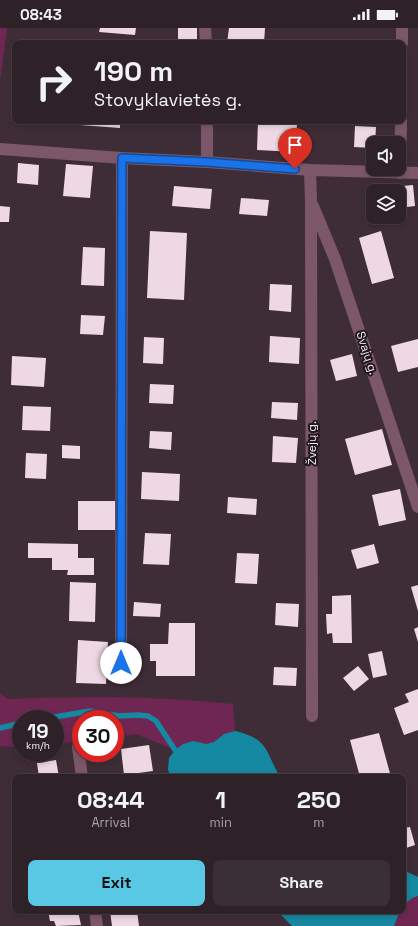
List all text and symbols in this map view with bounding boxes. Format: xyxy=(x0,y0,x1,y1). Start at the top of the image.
text: 08:43 xyxy=(20,5,62,24)
text: 190 m xyxy=(94,53,173,89)
icon: right xyxy=(28,56,80,108)
text: Stovyklavietės g. xyxy=(94,88,242,111)
pin xyxy=(278,128,312,169)
icon: arrive xyxy=(284,134,306,156)
map controls xyxy=(366,136,406,224)
button: sound xyxy=(366,136,406,176)
button: layers xyxy=(366,184,406,224)
street label: Svajų g. xyxy=(352,329,382,377)
street label: Žvejų g. xyxy=(304,421,320,465)
position arrow xyxy=(100,642,142,684)
speed limit sign: 30 xyxy=(72,710,124,762)
text: 19 xyxy=(27,718,49,744)
text: km/h xyxy=(26,739,50,752)
text: 08:44 xyxy=(77,784,145,815)
text: 1 xyxy=(215,784,226,815)
text: 250 xyxy=(297,784,341,815)
text: Arrival xyxy=(91,814,130,831)
text: min xyxy=(210,814,232,831)
text: m xyxy=(313,814,325,831)
button: Exit xyxy=(28,860,205,906)
button: Share xyxy=(213,860,390,906)

